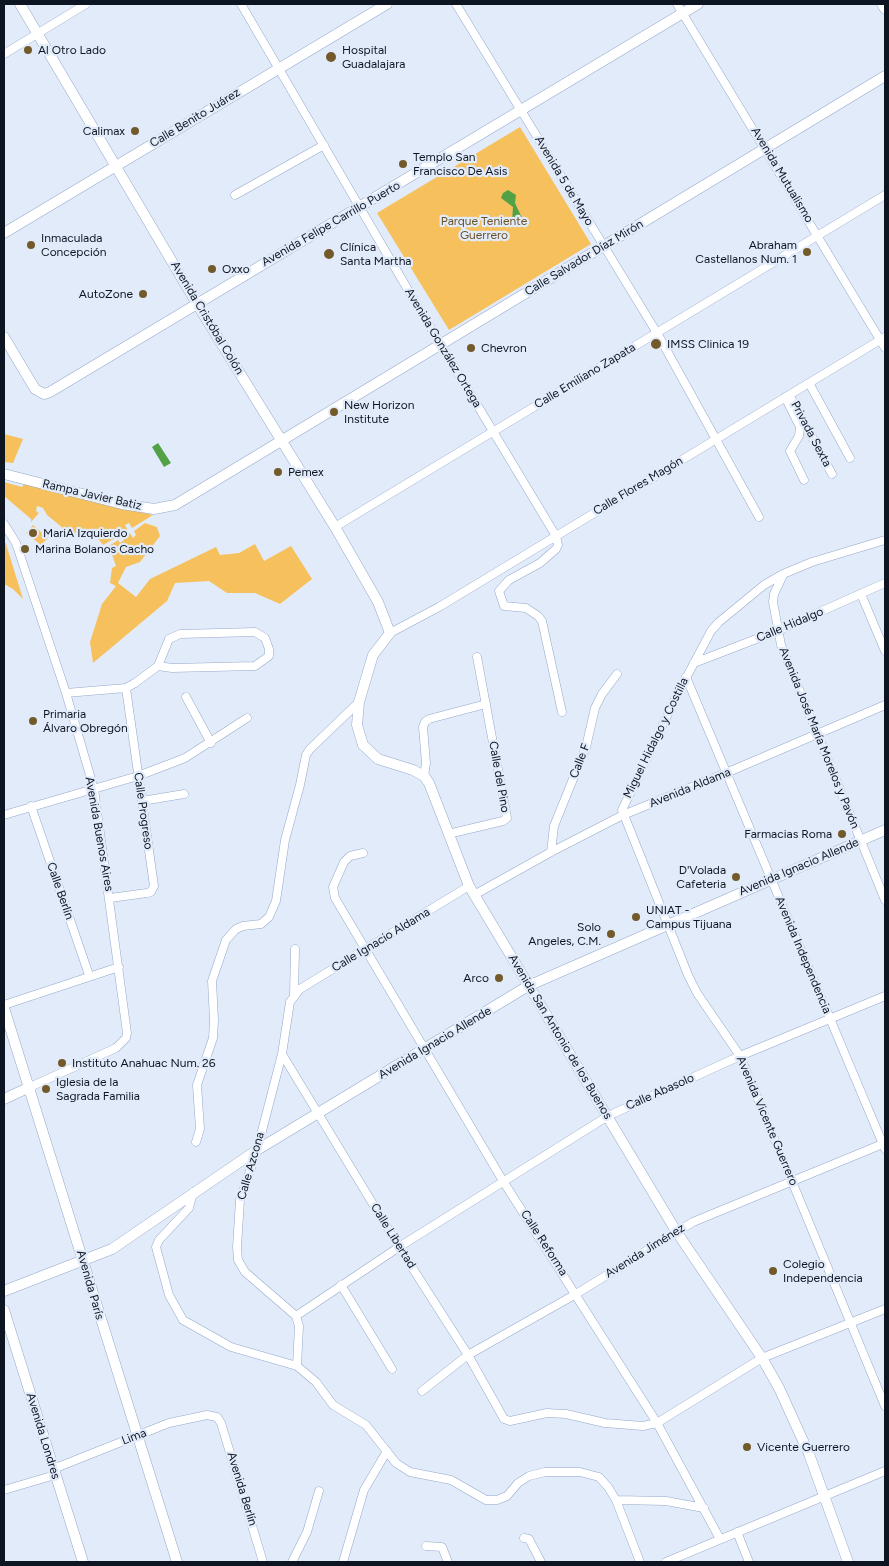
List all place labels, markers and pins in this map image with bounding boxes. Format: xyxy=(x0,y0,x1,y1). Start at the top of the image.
place label: Al Otro Lado xyxy=(38,43,106,57)
place label: Hospital Guadalajara xyxy=(342,43,405,71)
marker: Al Otro Lado xyxy=(22,44,34,56)
marker: Hospital Guadalajara xyxy=(324,50,338,64)
place label: Calimax xyxy=(83,124,125,138)
marker: Calimax xyxy=(129,125,141,137)
place label: Templo San Francisco De Asis xyxy=(413,150,507,178)
marker: Templo San Francisco De Asis xyxy=(397,158,409,170)
place label: Inmaculada Concepción xyxy=(41,231,106,259)
place label: Abraham Castellanos Num. 1 xyxy=(695,238,797,266)
marker: Inmaculada Concepción xyxy=(25,239,37,251)
place label: Clínica Santa Martha xyxy=(340,240,411,268)
marker: Abraham Castellanos Num. 1 xyxy=(801,246,813,258)
marker: Clínica Santa Martha xyxy=(322,247,336,261)
place label: Oxxo xyxy=(222,262,250,276)
marker: Oxxo xyxy=(206,263,218,275)
place label: AutoZone xyxy=(79,287,133,301)
marker: AutoZone xyxy=(137,288,149,300)
marker: IMSS Clinica 19 xyxy=(649,337,663,351)
place label: IMSS Clinica 19 xyxy=(667,337,749,351)
place label: Chevron xyxy=(481,341,527,355)
marker: Chevron xyxy=(465,342,477,354)
place label: New Horizon Institute xyxy=(344,398,414,426)
marker: New Horizon Institute xyxy=(328,406,340,418)
place label: Pemex xyxy=(288,465,324,479)
marker: Pemex xyxy=(272,466,284,478)
place label: MariA Izquierdo xyxy=(43,526,127,540)
marker: MariA Izquierdo xyxy=(27,527,39,539)
place label: Marina Bolanos Cacho xyxy=(35,542,154,556)
marker: Marina Bolanos Cacho xyxy=(19,543,31,555)
place label: Primaria Álvaro Obregón xyxy=(43,707,128,735)
marker: Primaria Álvaro Obregón xyxy=(27,715,39,727)
place label: Farmacias Roma xyxy=(744,827,832,841)
marker: Farmacias Roma xyxy=(836,828,848,840)
place label: D'Volada Cafeteria xyxy=(676,863,726,891)
marker: D'Volada Cafeteria xyxy=(730,871,742,883)
place label: UNIAT - Campus Tijuana xyxy=(646,903,732,931)
marker: UNIAT - Campus Tijuana xyxy=(630,911,642,923)
place label: Solo Angeles, C.M. xyxy=(528,920,601,948)
marker: Solo Angeles, C.M. xyxy=(605,928,617,940)
place label: Arco xyxy=(463,971,489,985)
marker: Arco xyxy=(493,972,505,984)
place label: Instituto Anahuac Num. 26 xyxy=(72,1056,216,1070)
marker: Instituto Anahuac Num. 26 xyxy=(56,1057,68,1069)
place label: Iglesia de la Sagrada Familia xyxy=(56,1075,140,1103)
marker: Iglesia de la Sagrada Familia xyxy=(40,1083,52,1095)
place label: Colegio Independencia xyxy=(783,1257,863,1285)
marker: Colegio Independencia xyxy=(767,1265,779,1277)
place label: Vicente Guerrero xyxy=(757,1440,850,1454)
marker: Vicente Guerrero xyxy=(741,1441,753,1453)

